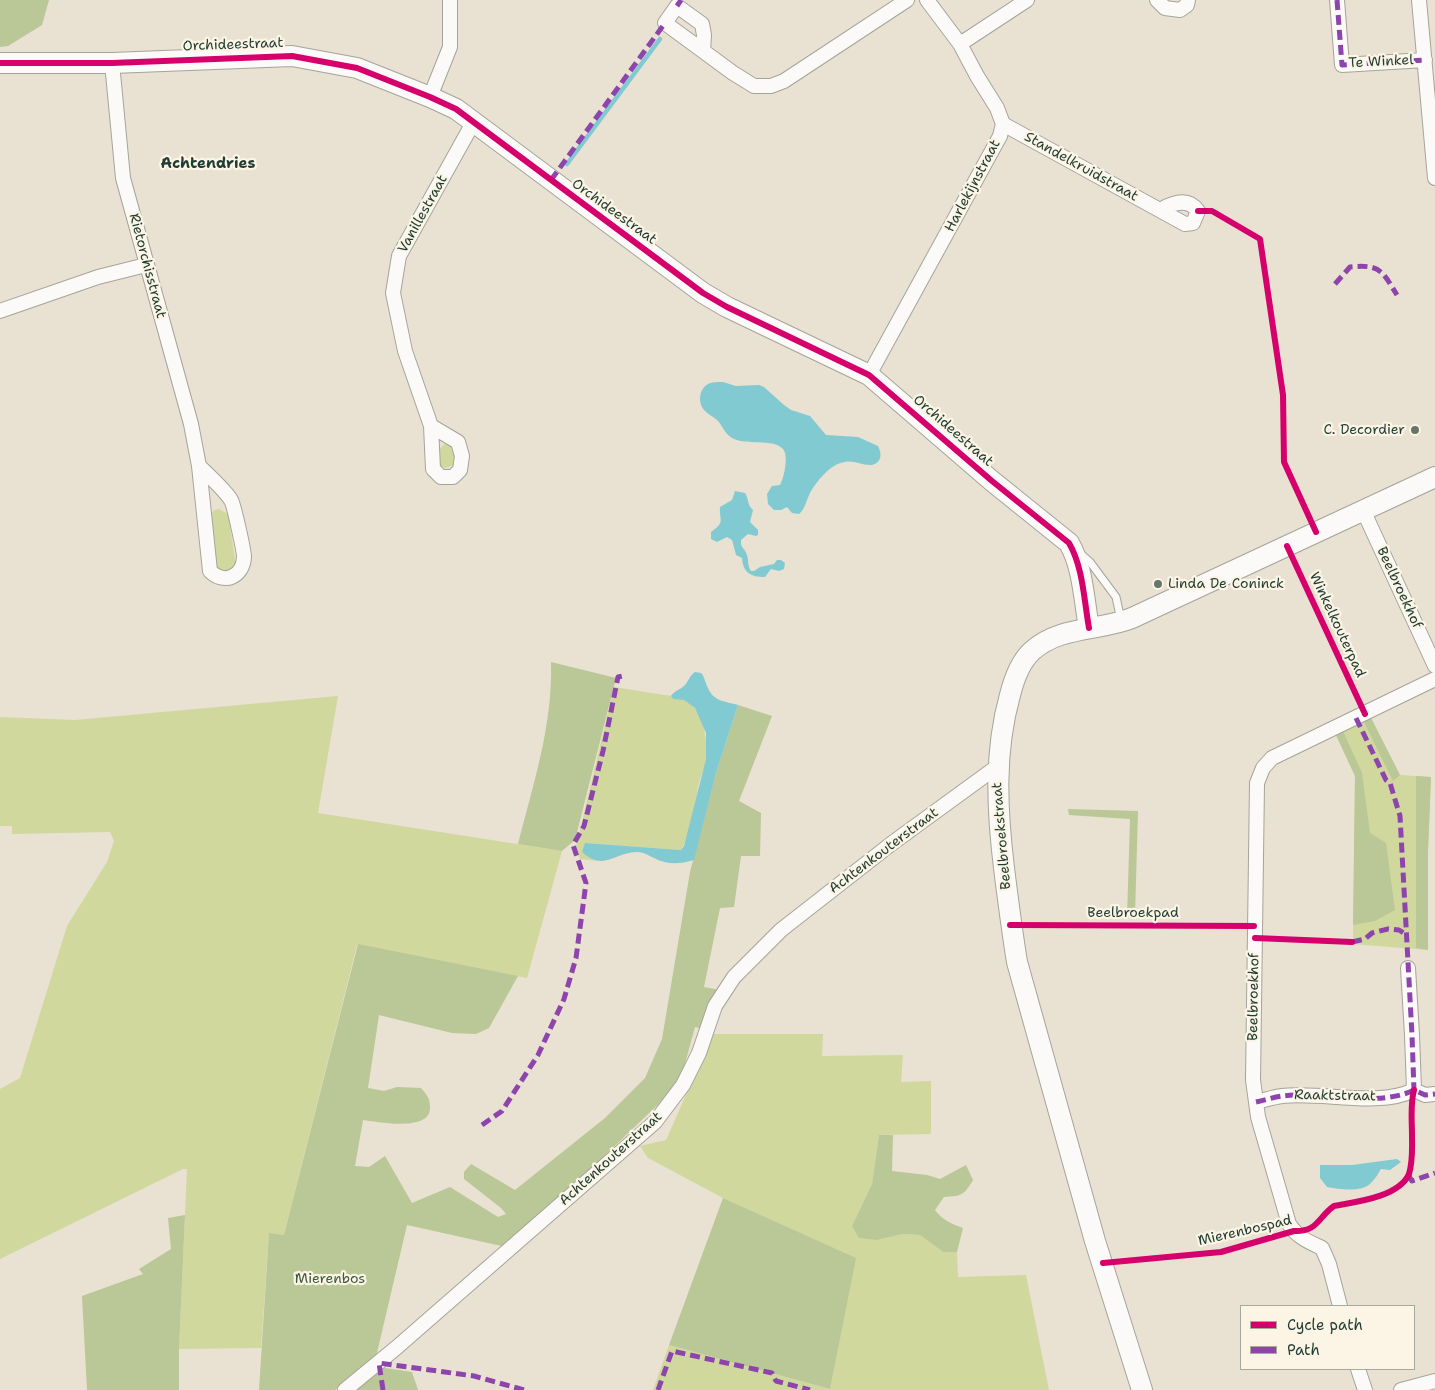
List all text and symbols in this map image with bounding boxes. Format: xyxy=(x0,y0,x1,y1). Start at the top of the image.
street label: Orchideestraat xyxy=(182,35,284,55)
street label: Te Winkel xyxy=(1348,52,1414,72)
street label: Standelkruidstraat xyxy=(1021,129,1141,205)
street label: Harlekijnstraat xyxy=(942,137,1004,235)
district label: Achtendries xyxy=(161,155,255,173)
street label: Vanillestraat xyxy=(395,172,451,256)
street label: Orchideestraat xyxy=(568,176,660,248)
street label: Rietorchisstraat xyxy=(125,212,169,320)
street label: Orchideestraat xyxy=(909,392,997,470)
place label: C. Decordier xyxy=(1324,422,1405,438)
marker: C. Decordier xyxy=(1409,424,1421,436)
street label: Beelbroekhof xyxy=(1373,545,1425,631)
street label: Winkelkouterpad xyxy=(1305,570,1369,680)
place label: Linda De Coninck xyxy=(1168,576,1284,592)
marker: Linda De Coninck xyxy=(1152,578,1164,590)
street label: Beelbroekstraat xyxy=(989,782,1015,890)
street label: Achtenkouterstraat xyxy=(826,804,942,898)
street label: Beelbroekpad xyxy=(1087,905,1179,921)
street label: Beelbroekhof xyxy=(1245,953,1263,1041)
street label: Raaktstraat xyxy=(1294,1087,1376,1105)
street label: Achtenkouterstraat xyxy=(556,1108,666,1210)
street label: Mierenbospad xyxy=(1197,1212,1293,1250)
park label: Mierenbos xyxy=(295,1271,365,1287)
legend xyxy=(1240,1305,1415,1370)
text: Cycle path xyxy=(1287,1315,1363,1335)
text: Path xyxy=(1287,1340,1320,1360)

